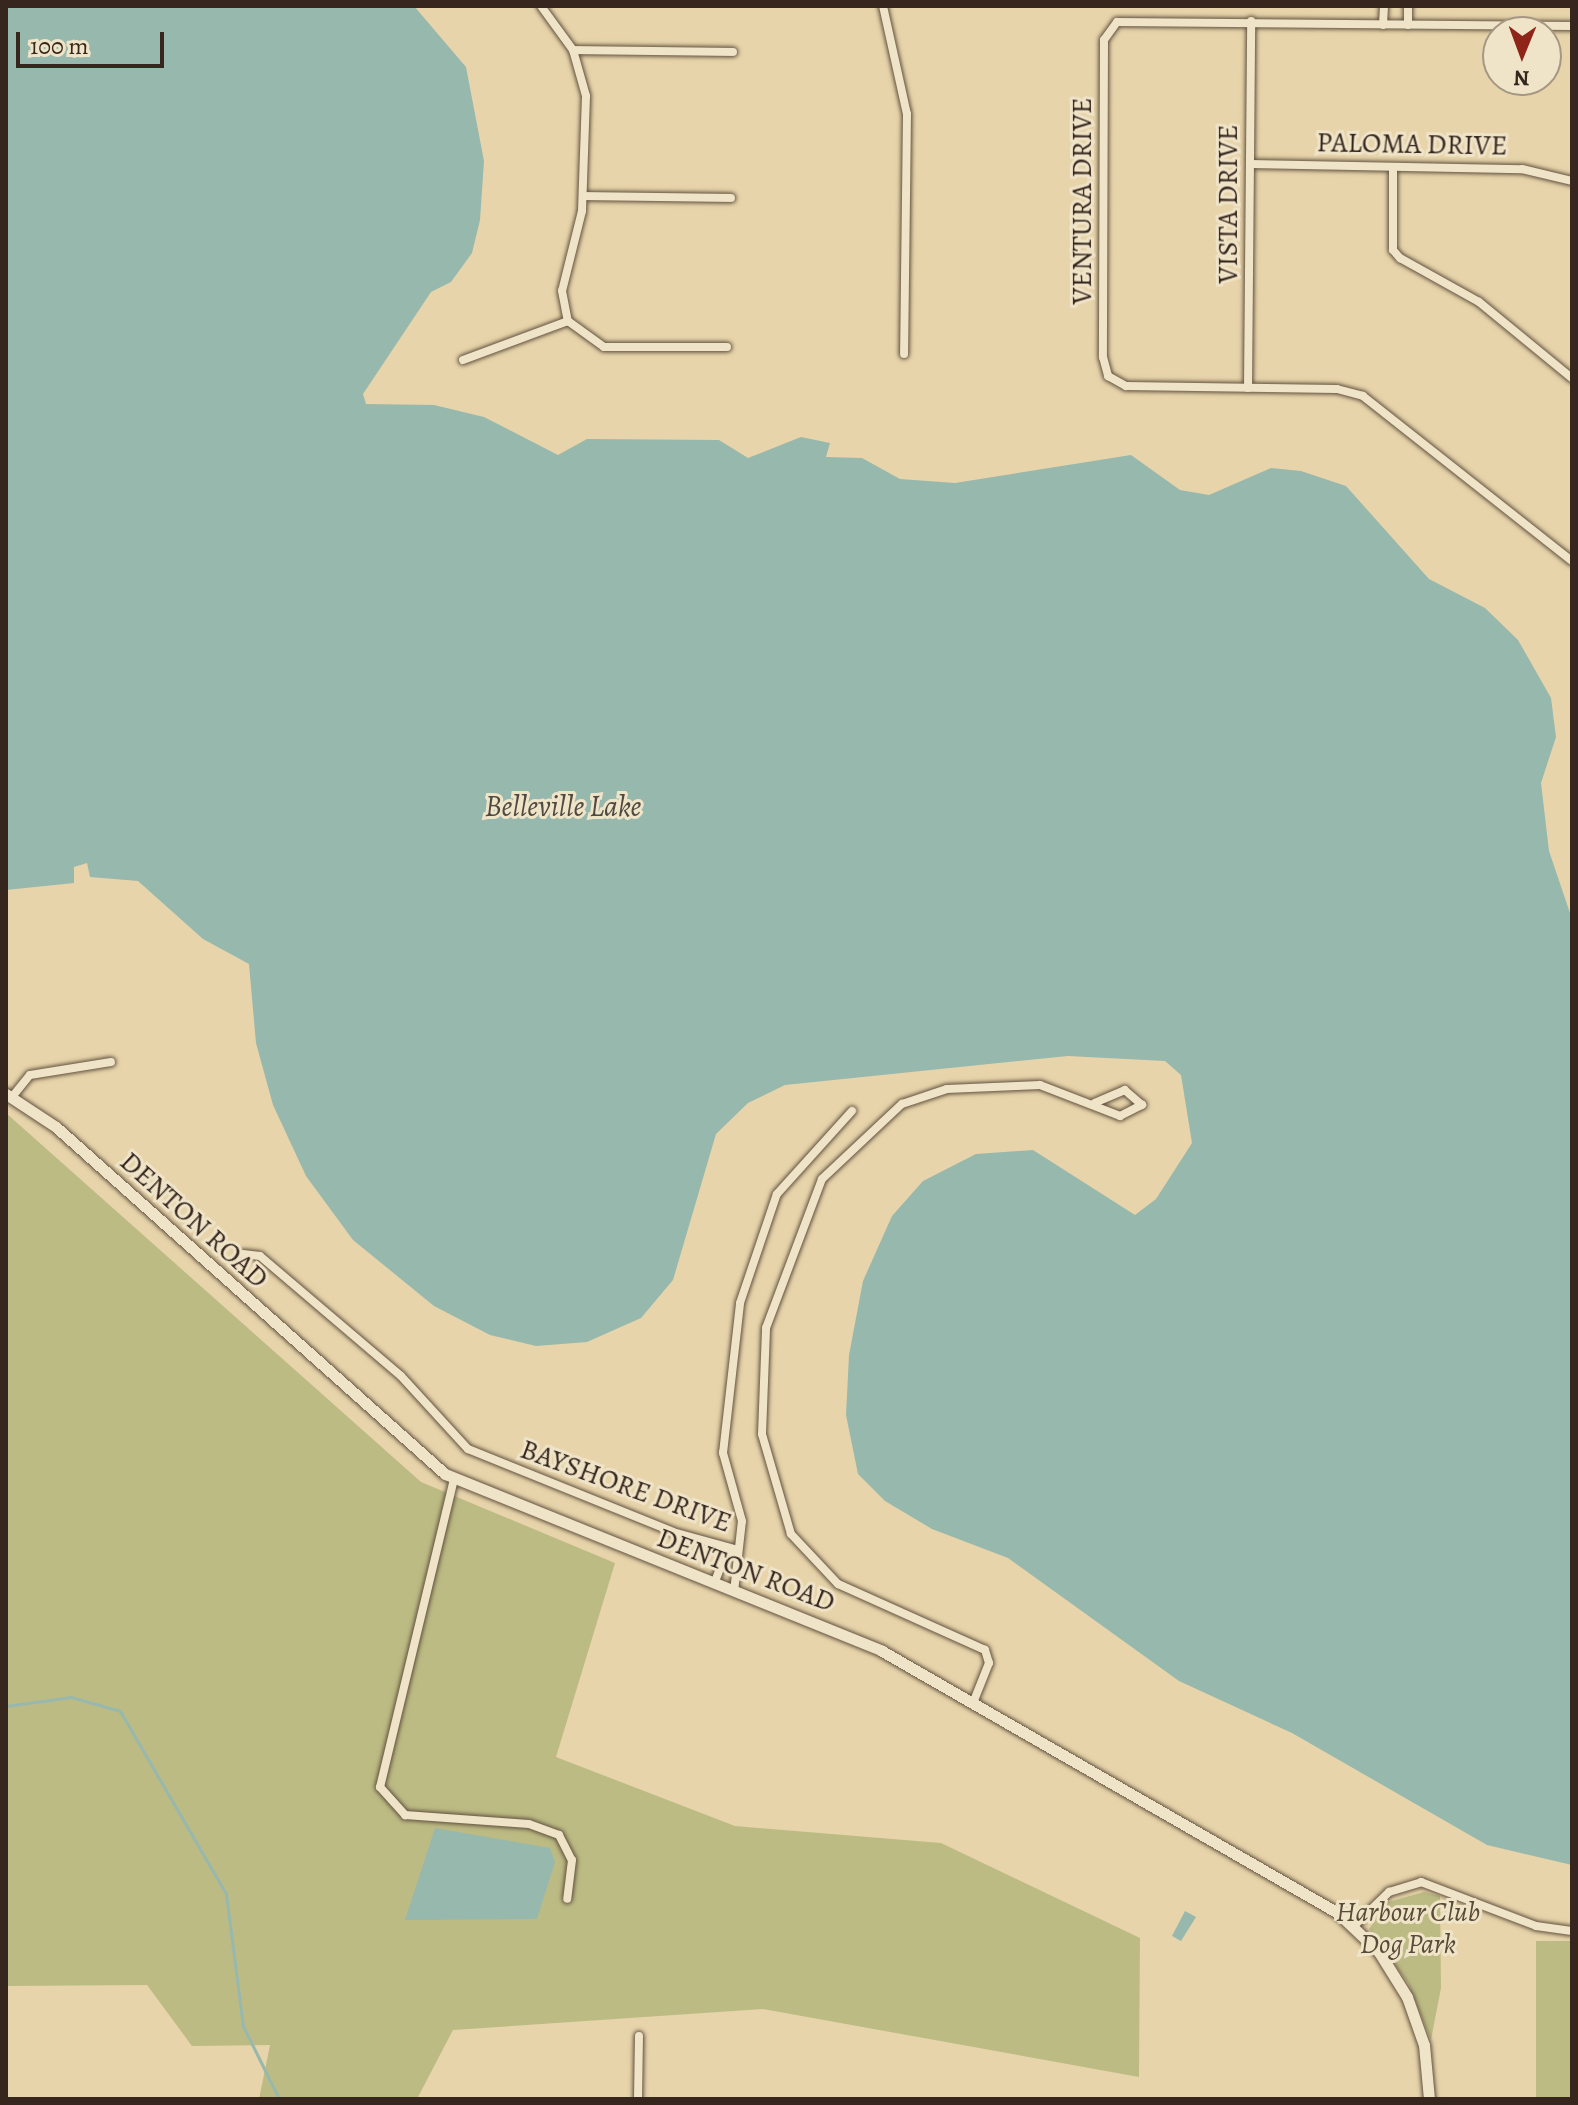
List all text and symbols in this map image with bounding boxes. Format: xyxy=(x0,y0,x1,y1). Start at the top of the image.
scale bar xyxy=(20,16,168,66)
north arrow xyxy=(1482,16,1562,96)
text: 100 m xyxy=(30,30,89,62)
text: N xyxy=(1513,63,1530,93)
street label: VENTURA DRIVE xyxy=(1065,97,1099,305)
street label: VISTA DRIVE xyxy=(1211,124,1245,284)
street label: PALOMA DRIVE xyxy=(1316,126,1508,162)
water label: Belleville Lake xyxy=(485,788,641,824)
street label: DENTON ROAD xyxy=(113,1145,275,1295)
street label: BAYSHORE DRIVE xyxy=(516,1432,736,1540)
street label: DENTON ROAD xyxy=(652,1521,840,1619)
park label: Harbour Club Dog Park xyxy=(1336,1895,1480,1961)

